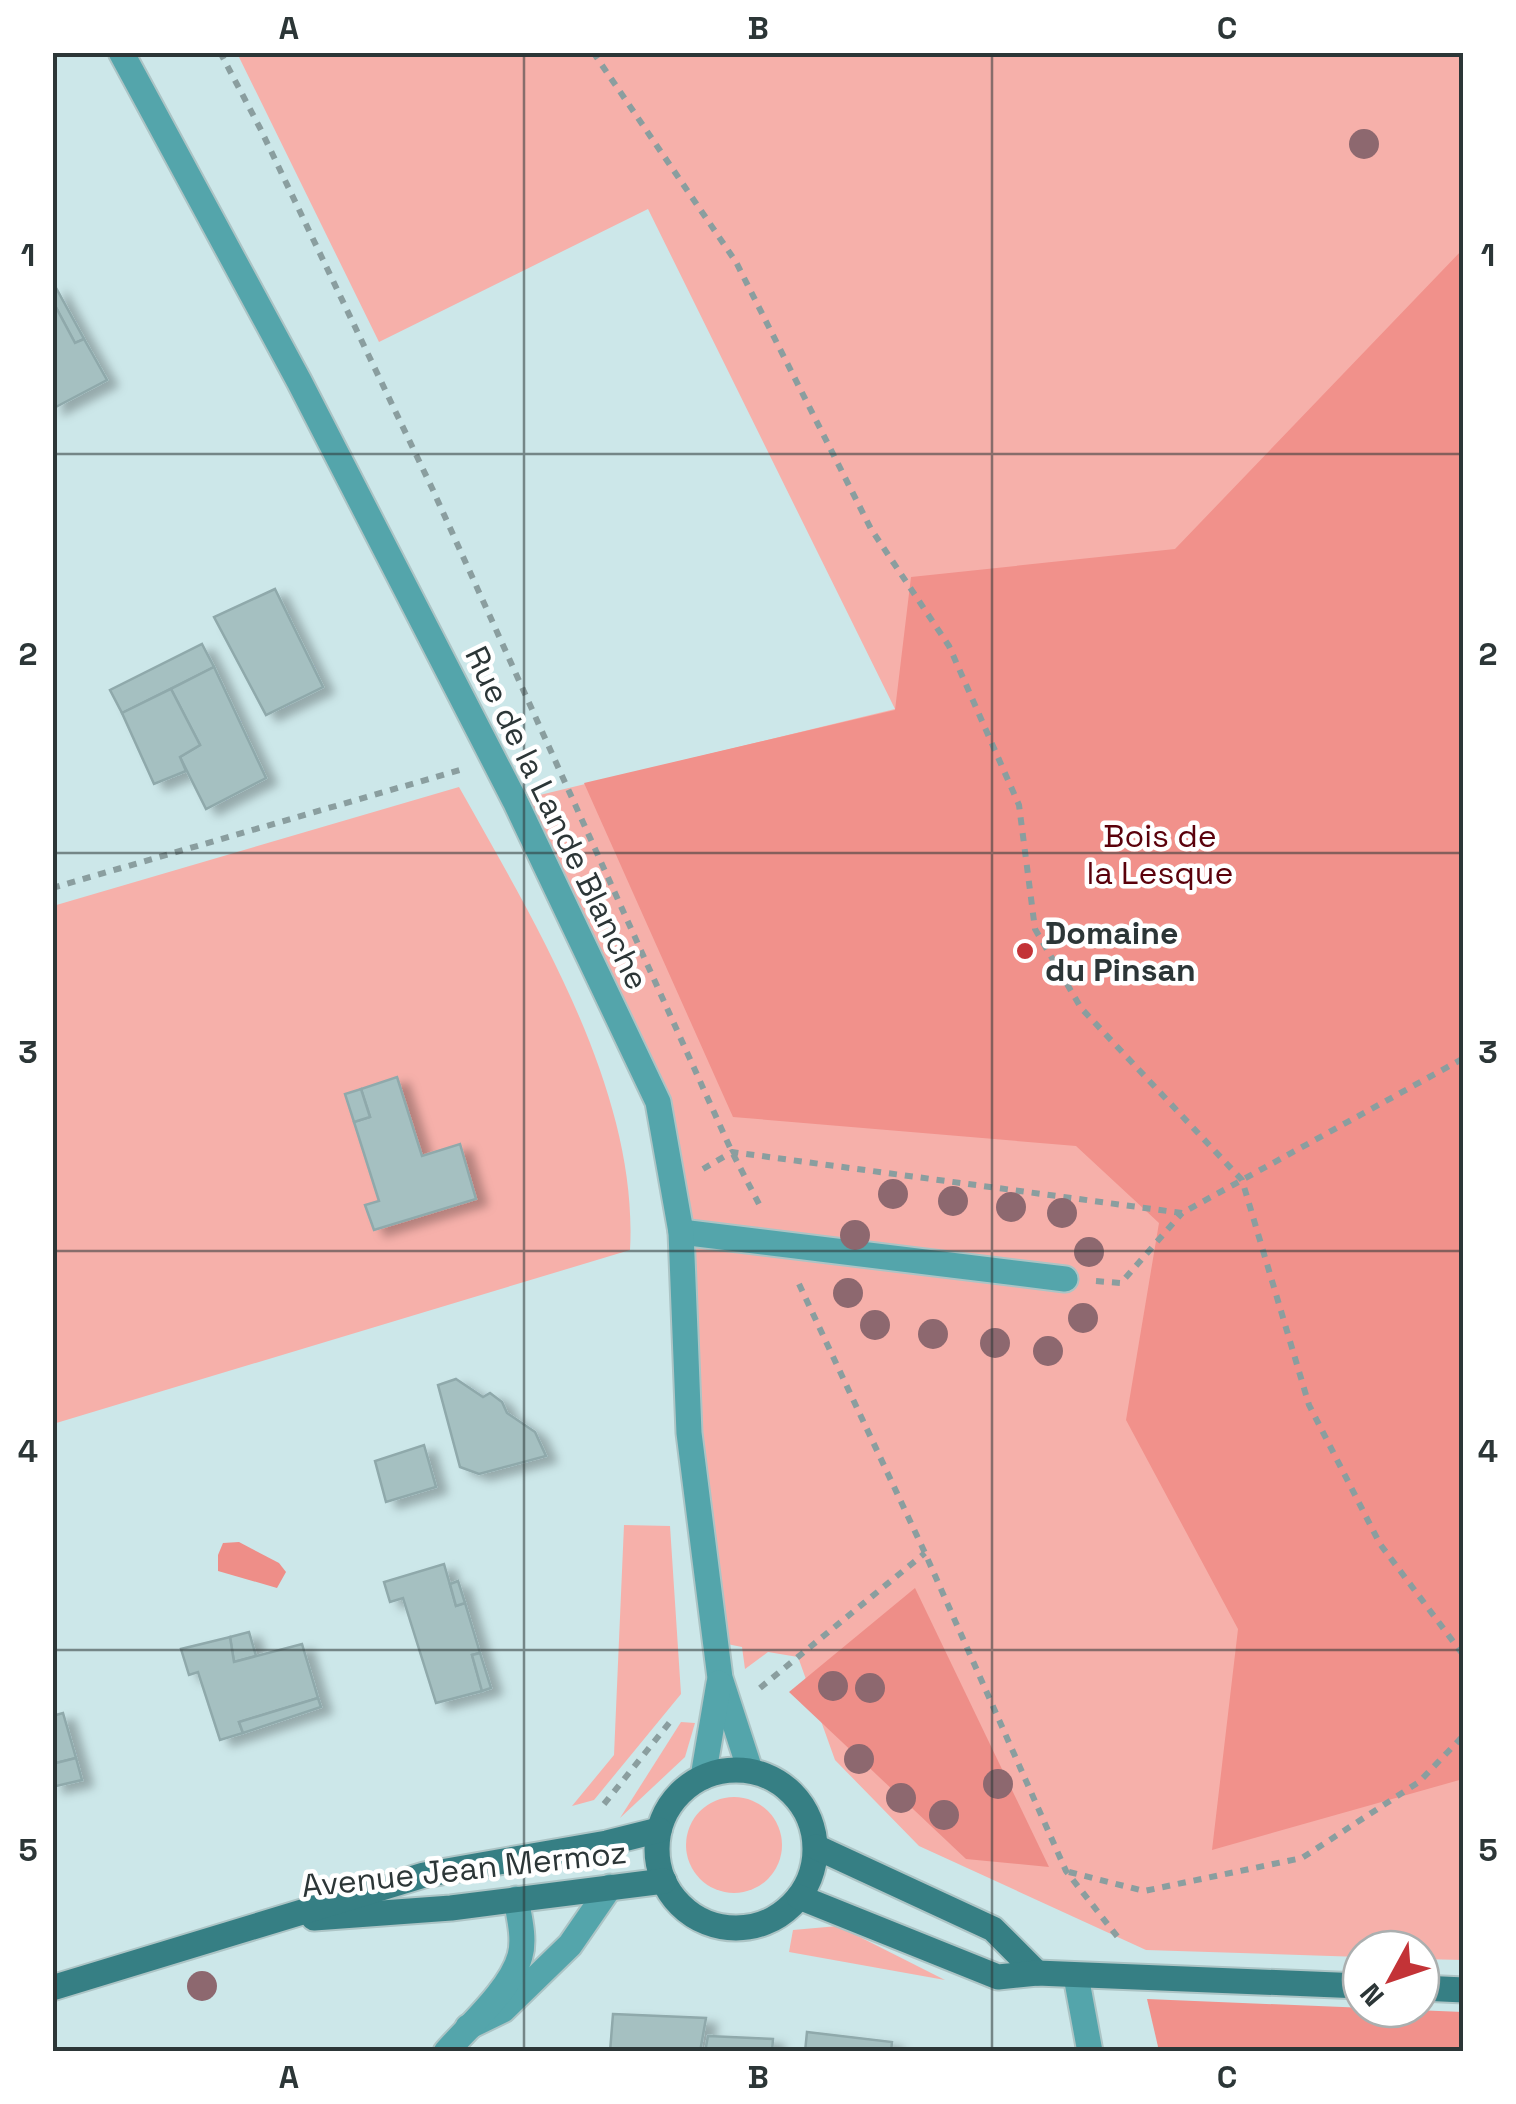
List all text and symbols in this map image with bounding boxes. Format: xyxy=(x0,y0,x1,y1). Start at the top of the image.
text: A xyxy=(279,8,299,48)
text: B xyxy=(747,8,769,48)
text: C xyxy=(1217,8,1237,48)
text: 1 xyxy=(21,235,35,275)
text: 1 xyxy=(1481,235,1495,275)
text: 2 xyxy=(18,634,38,674)
text: 2 xyxy=(1478,634,1498,674)
street label: Rue de la Lande Blanche xyxy=(456,640,658,996)
park label: Bois de la Lesque xyxy=(1087,816,1233,893)
place label: Domaine du Pinsan xyxy=(1045,913,1196,990)
marker: Domaine du Pinsan xyxy=(1014,940,1036,962)
text: 3 xyxy=(18,1032,38,1072)
text: 3 xyxy=(1478,1032,1498,1072)
text: 4 xyxy=(18,1431,38,1471)
text: 4 xyxy=(1478,1431,1498,1471)
text: 5 xyxy=(18,1830,38,1870)
text: 5 xyxy=(1478,1830,1498,1870)
street label: Avenue Jean Mermoz xyxy=(299,1832,629,1906)
north arrow xyxy=(1341,1929,1441,2029)
text: N xyxy=(1352,1976,1392,2014)
text: A xyxy=(279,2057,299,2097)
text: B xyxy=(747,2057,769,2097)
text: C xyxy=(1217,2057,1237,2097)

